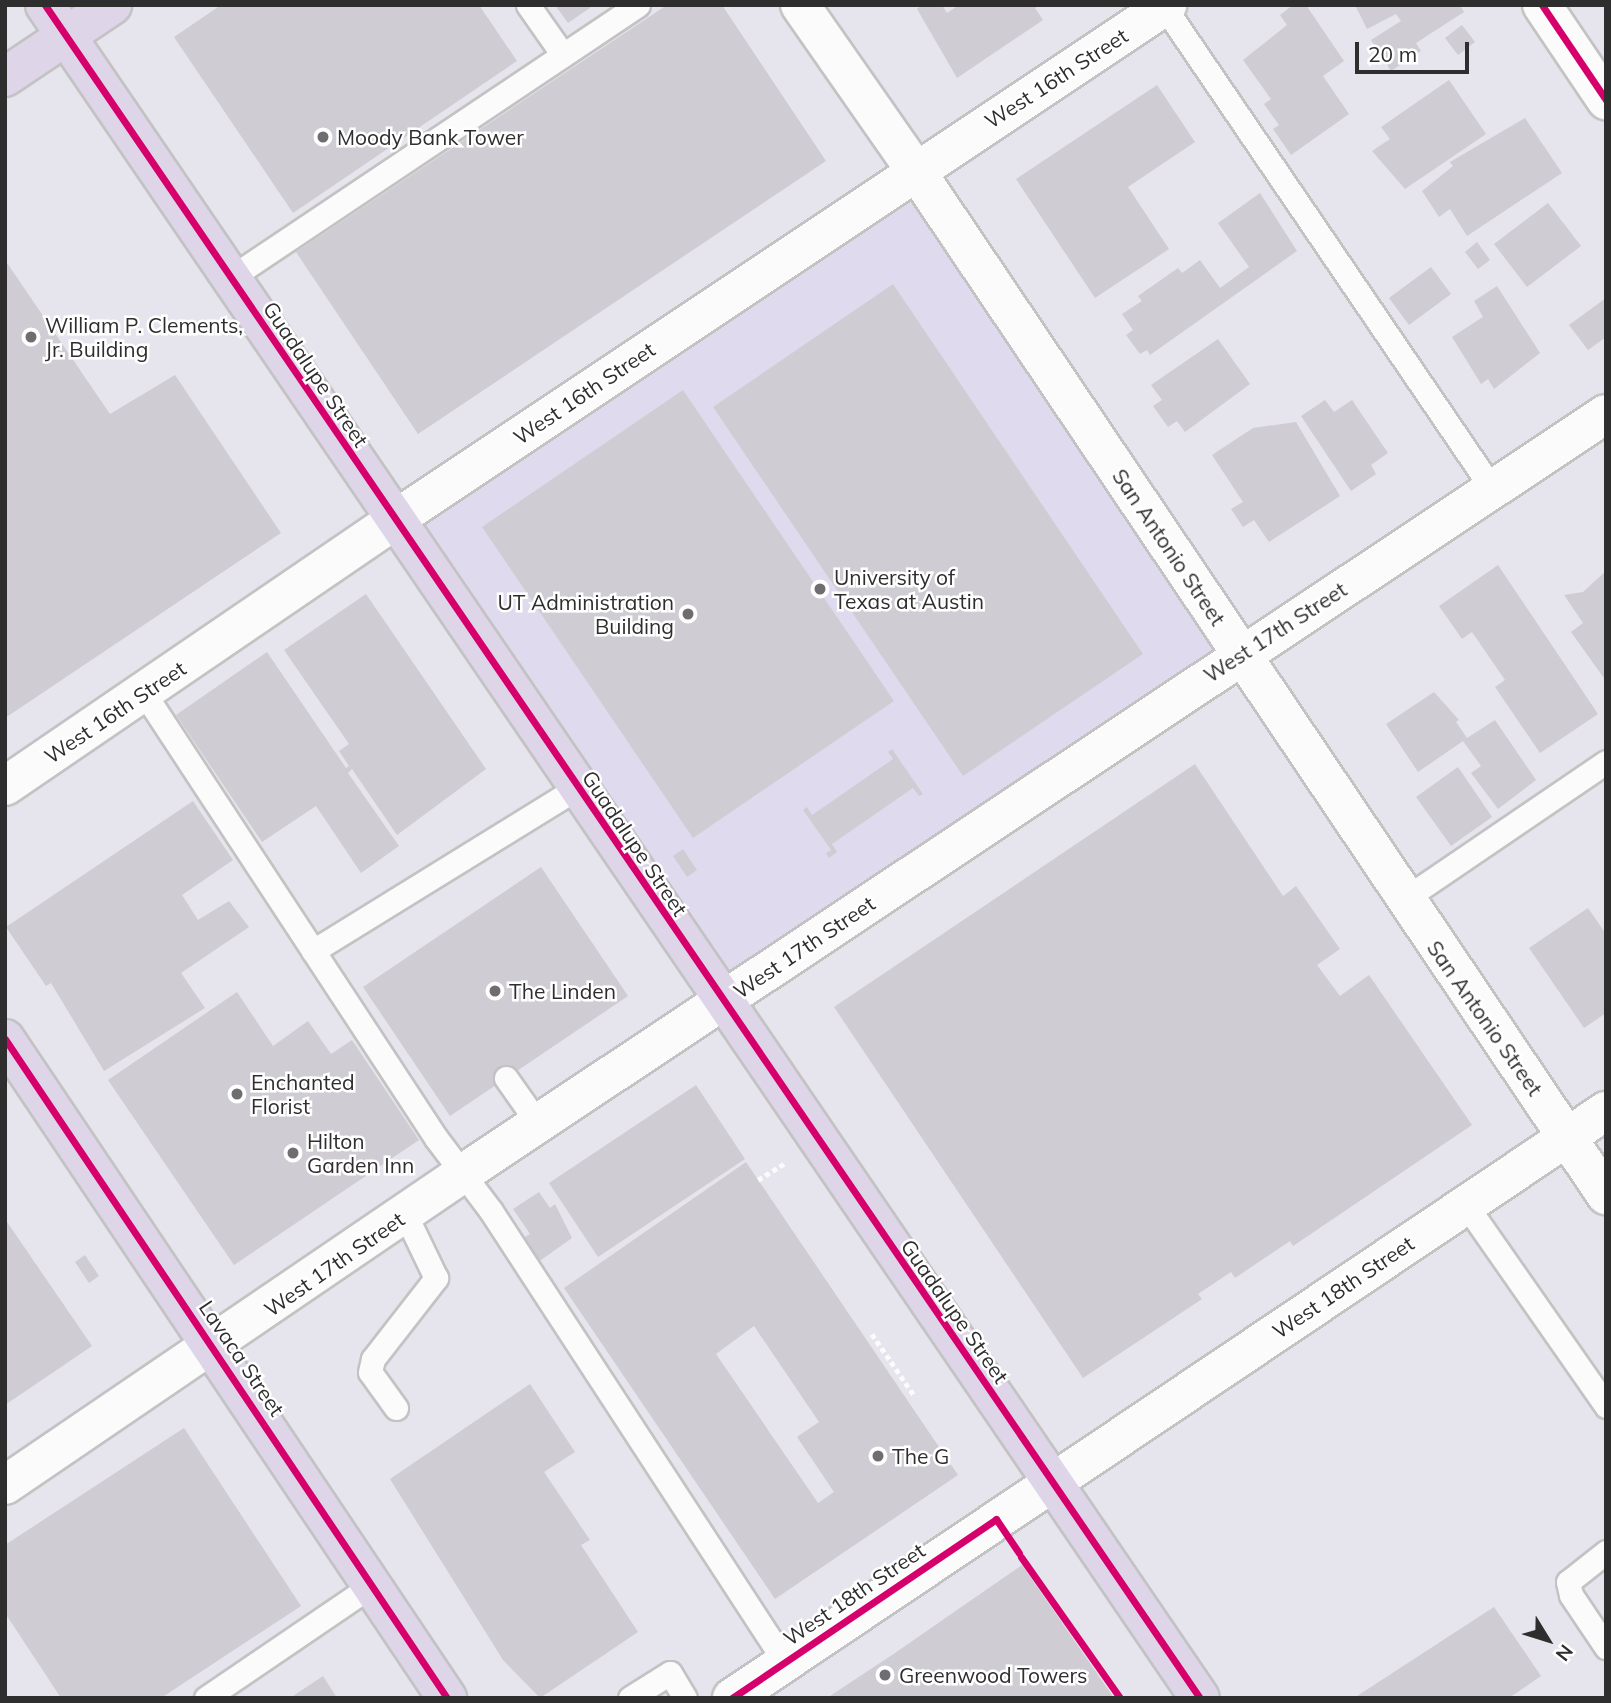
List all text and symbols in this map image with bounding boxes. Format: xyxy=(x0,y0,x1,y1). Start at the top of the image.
street label: West 16th Street xyxy=(980,22,1132,134)
scale bar xyxy=(1359,28,1473,72)
text: 20 m xyxy=(1368,41,1417,67)
place label: Moody Bank Tower xyxy=(337,124,524,150)
marker: Moody Bank Tower xyxy=(315,129,331,145)
street label: Guadalupe Street xyxy=(258,297,374,451)
place label: William P. Clements, Jr. Building xyxy=(45,312,243,362)
marker: William P. Clements, Jr. Building xyxy=(23,329,39,345)
street label: West 16th Street xyxy=(509,336,659,450)
street label: San Antonio Street xyxy=(1107,464,1231,630)
place label: University of Texas at Austin xyxy=(834,564,984,614)
street label: West 17th Street xyxy=(1199,576,1351,688)
marker: University of Texas at Austin xyxy=(812,581,828,597)
place label: UT Administration Building xyxy=(497,589,674,639)
marker: UT Administration Building xyxy=(680,606,696,622)
street label: West 16th Street xyxy=(40,655,190,769)
street label: Guadalupe Street xyxy=(577,766,693,920)
street label: West 17th Street xyxy=(729,890,879,1004)
street label: San Antonio Street xyxy=(1422,936,1548,1100)
place label: The Linden xyxy=(509,978,616,1004)
marker: The Linden xyxy=(487,983,503,999)
place label: Enchanted Florist xyxy=(251,1069,355,1119)
marker: Enchanted Florist xyxy=(229,1086,245,1102)
place label: Hilton Garden Inn xyxy=(307,1128,414,1178)
marker: Hilton Garden Inn xyxy=(285,1145,301,1161)
street label: West 17th Street xyxy=(259,1206,409,1322)
street label: West 18th Street xyxy=(1268,1230,1418,1344)
street label: Guadalupe Street xyxy=(896,1234,1014,1388)
street label: Lavaca Street xyxy=(194,1295,290,1421)
place label: The G xyxy=(892,1443,949,1469)
marker: The G xyxy=(870,1448,886,1464)
street label: West 18th Street xyxy=(779,1537,929,1651)
north arrow xyxy=(1513,1605,1583,1675)
text: N xyxy=(1551,1640,1578,1666)
place label: Greenwood Towers xyxy=(899,1662,1087,1688)
marker: Greenwood Towers xyxy=(877,1667,893,1683)

